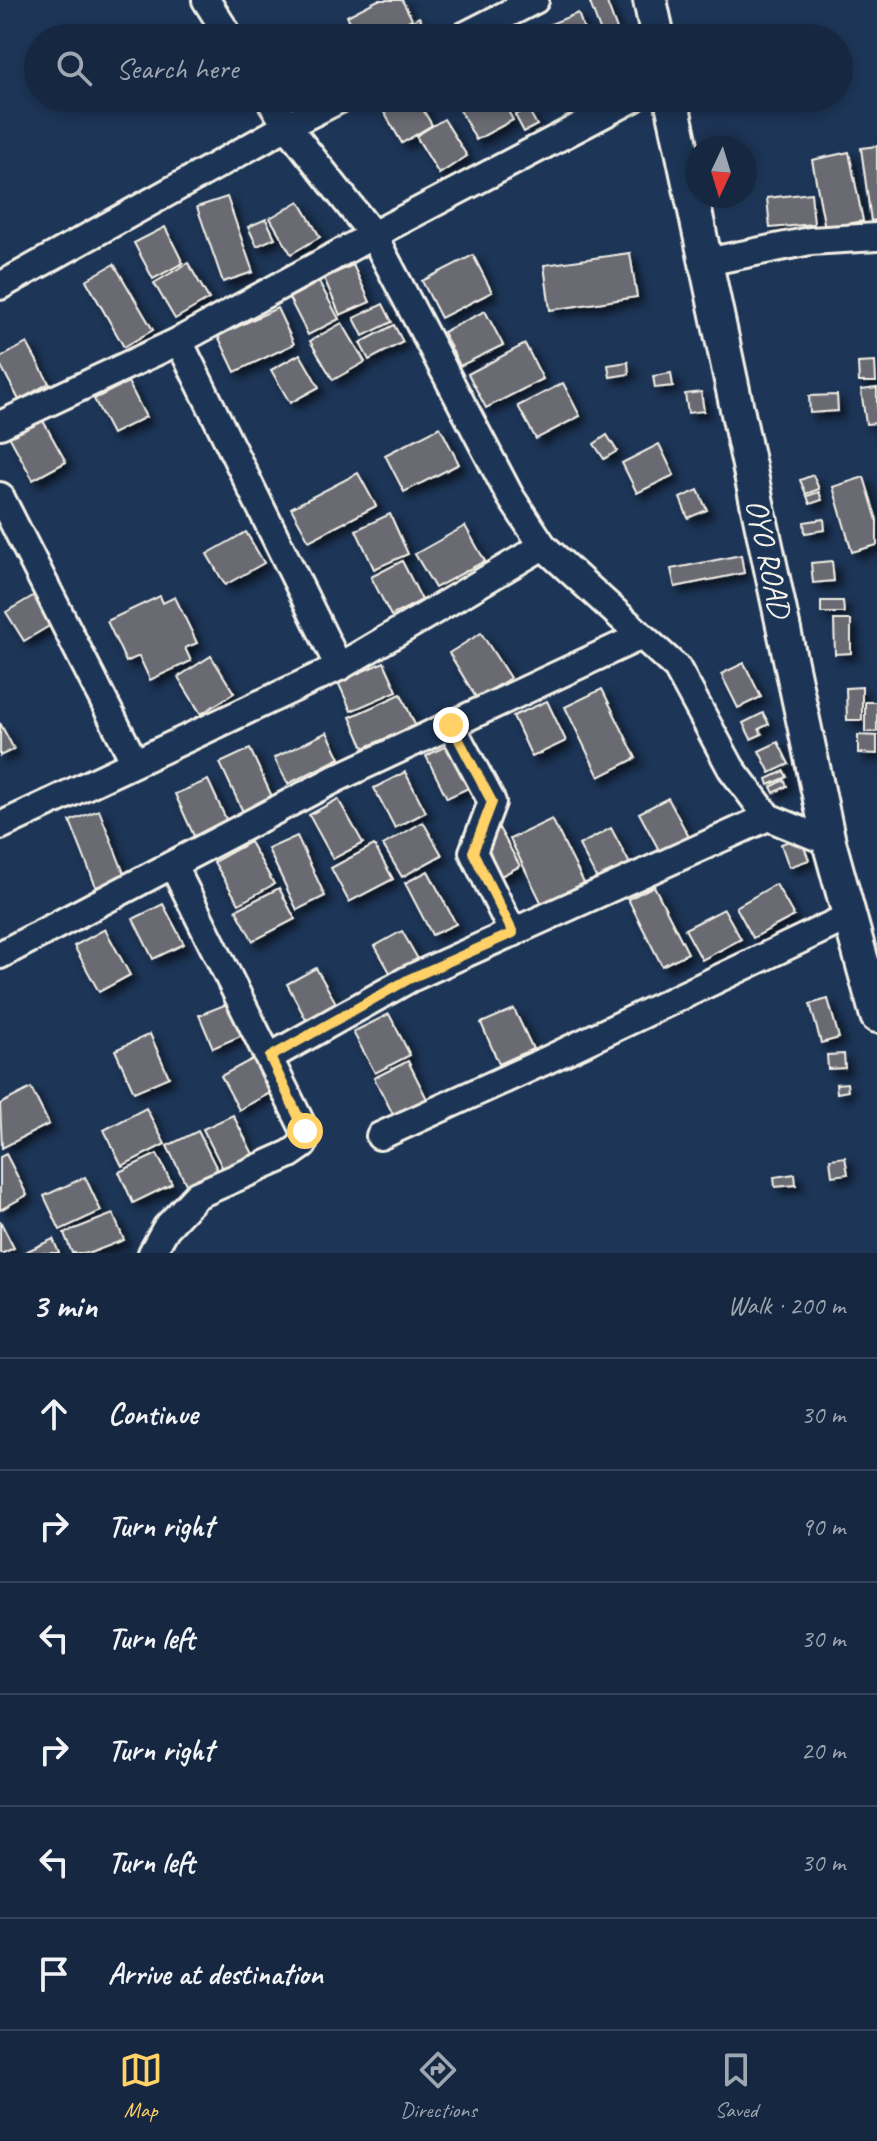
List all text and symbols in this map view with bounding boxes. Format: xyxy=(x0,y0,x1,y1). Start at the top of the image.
search box xyxy=(24,24,853,112)
icon: search xyxy=(52,46,96,90)
text: Search here xyxy=(116,49,238,87)
north arrow xyxy=(685,136,757,208)
street label: OYO ROAD xyxy=(736,495,801,623)
route end xyxy=(433,707,469,743)
route start xyxy=(287,1113,323,1149)
text: 3 min xyxy=(32,1284,97,1327)
text: Walk · 200 m xyxy=(728,1289,845,1322)
icon: ahead xyxy=(32,1392,76,1436)
text: Continue xyxy=(108,1395,198,1433)
text: 30 m xyxy=(801,1398,845,1431)
icon: right xyxy=(32,1504,76,1548)
text: Turn right xyxy=(108,1507,213,1545)
text: 90 m xyxy=(801,1510,845,1543)
icon: left xyxy=(32,1616,76,1660)
text: Turn left xyxy=(108,1619,195,1657)
text: 30 m xyxy=(801,1622,845,1655)
icon: right xyxy=(32,1728,76,1772)
text: Turn right xyxy=(108,1731,213,1769)
text: 20 m xyxy=(801,1734,845,1767)
icon: left xyxy=(32,1840,76,1884)
text: Turn left xyxy=(108,1843,195,1881)
text: 30 m xyxy=(801,1846,845,1879)
icon: arrive xyxy=(32,1952,76,1996)
text: Arrive at destination xyxy=(108,1955,323,1993)
tab: Map xyxy=(119,2048,163,2124)
tab: Directions xyxy=(400,2048,477,2124)
tab: Saved xyxy=(714,2048,758,2124)

